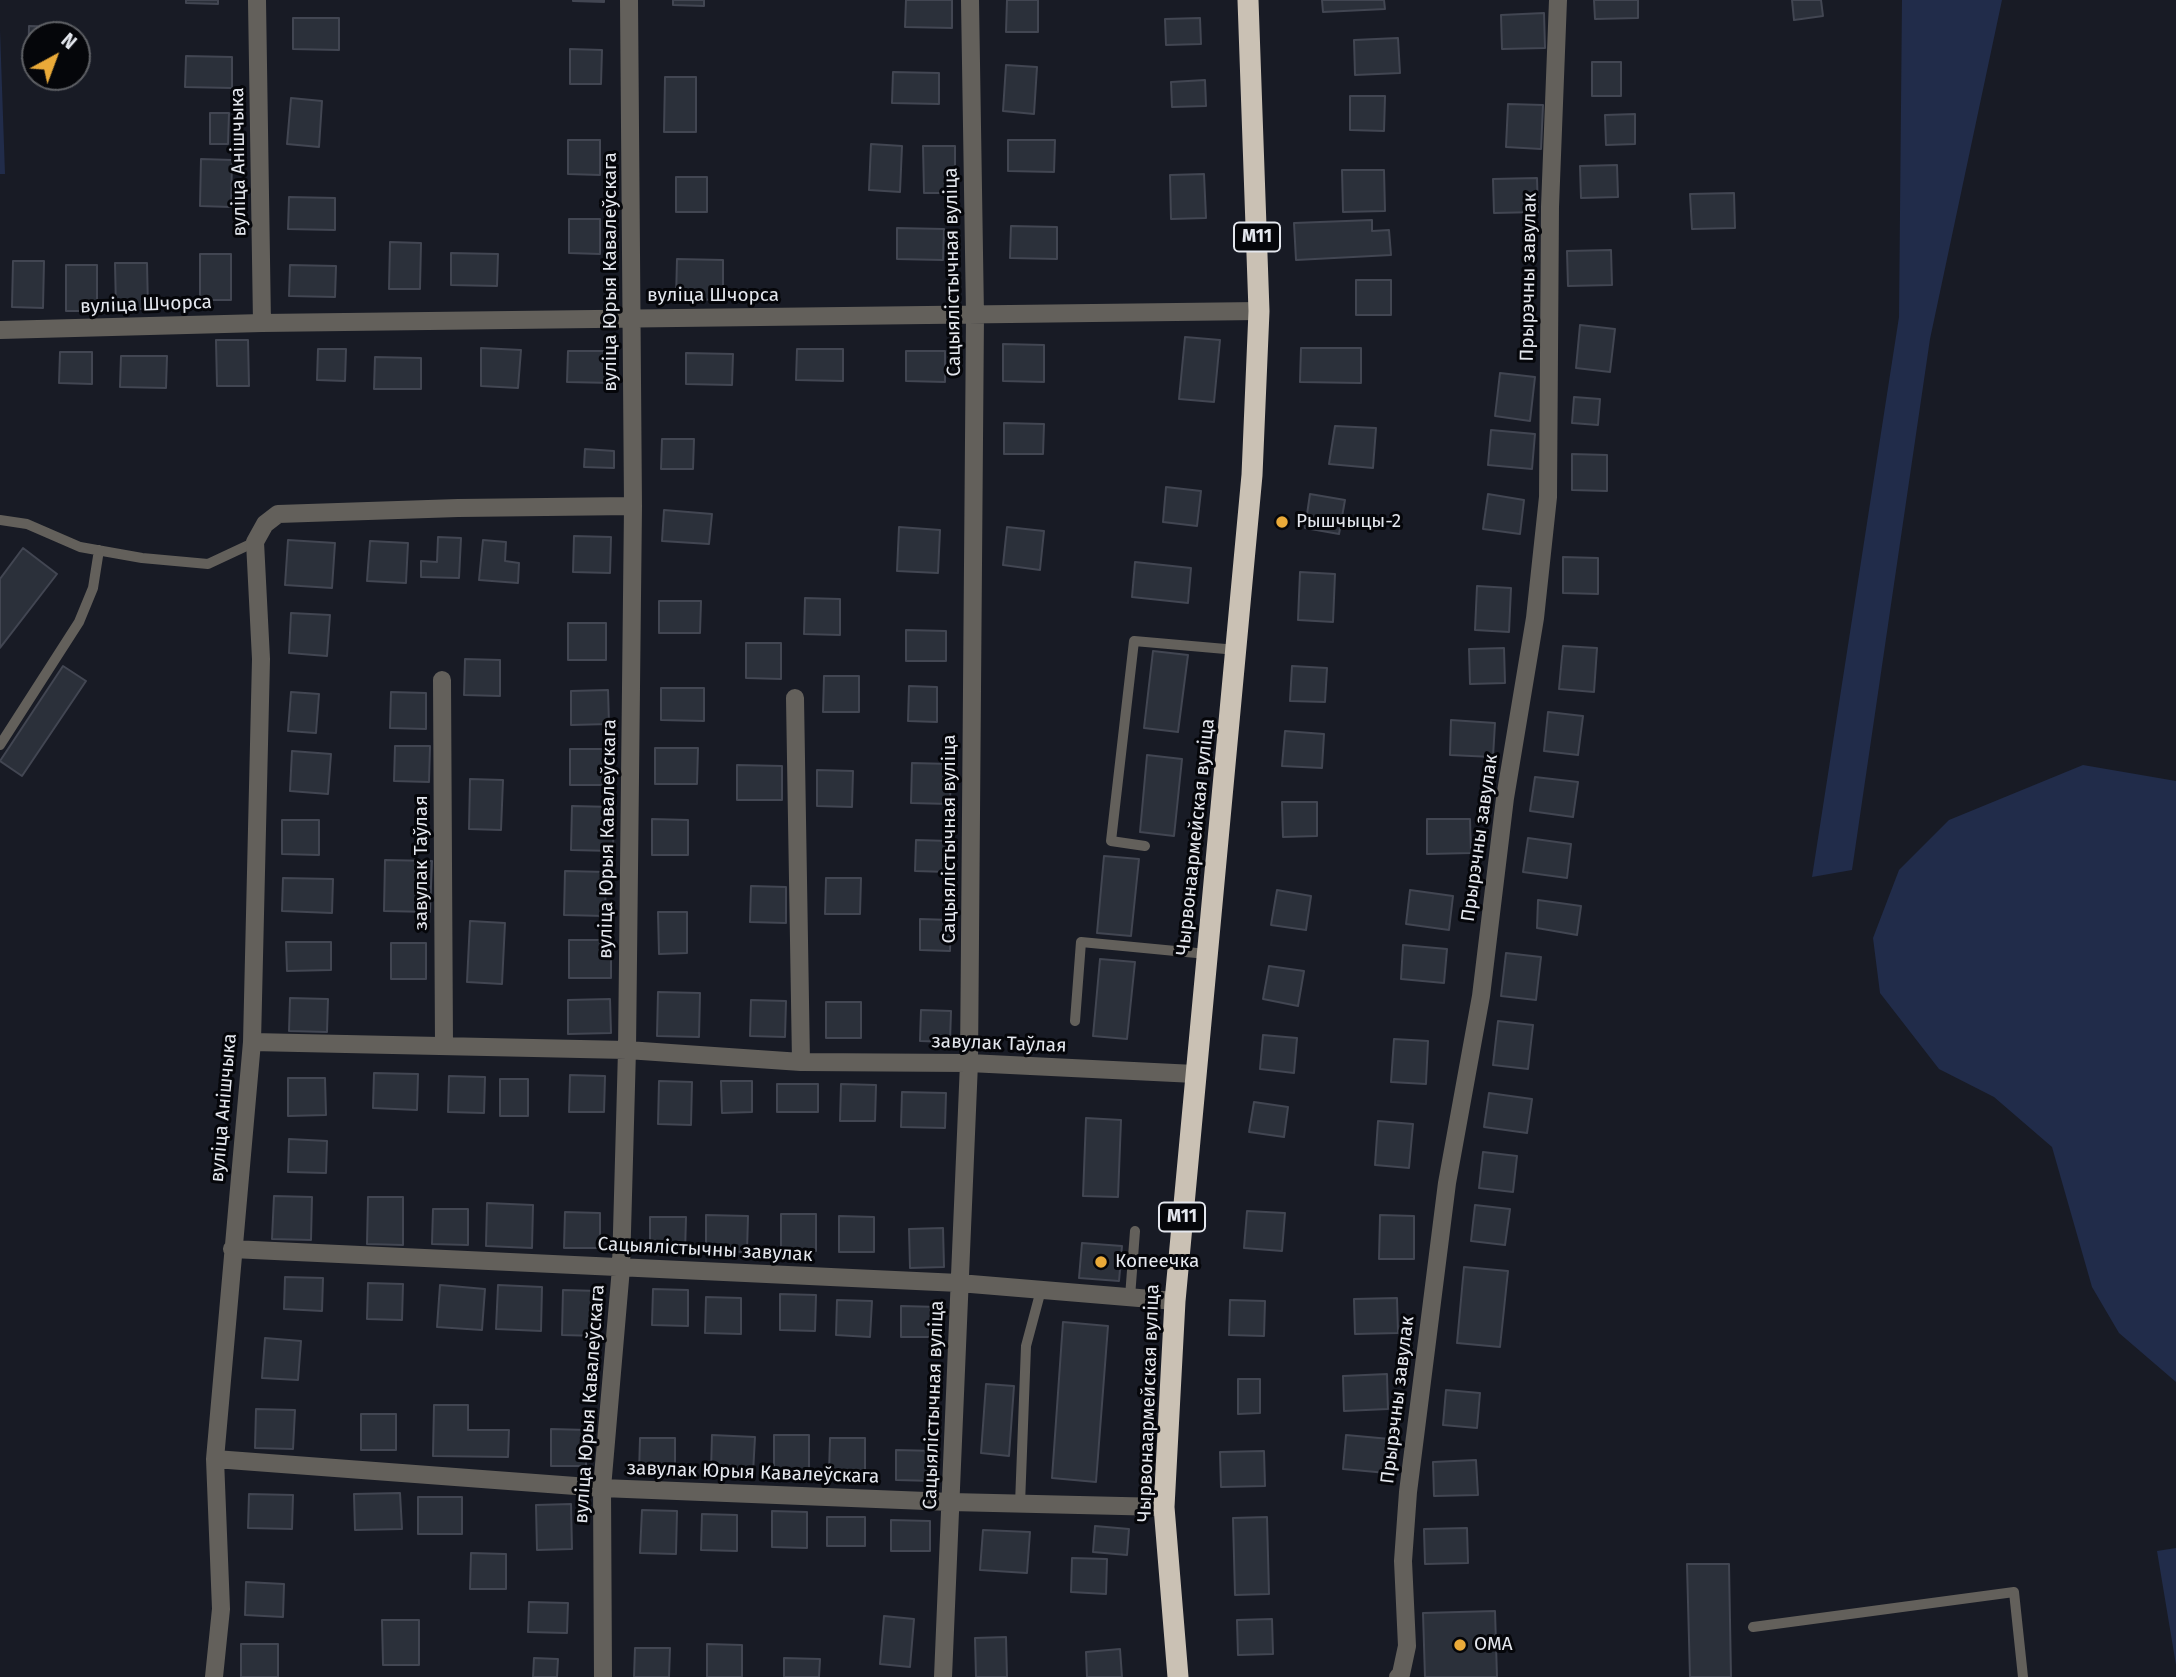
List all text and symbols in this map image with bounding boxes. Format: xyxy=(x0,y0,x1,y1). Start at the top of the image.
north arrow xyxy=(21,21,91,91)
text: N xyxy=(56,28,81,54)
street label: вуліца Анішчыка xyxy=(226,87,252,237)
street label: вуліца Юрыя Кавалеўскага xyxy=(600,152,622,392)
street label: Сацыялістычная вуліца xyxy=(940,167,966,377)
street label: Прырэчны завулак xyxy=(1516,192,1542,362)
road number: М11 xyxy=(1234,222,1280,251)
street label: вуліца Шчорса xyxy=(647,285,779,307)
street label: вуліца Шчорса xyxy=(80,291,212,319)
place label: Рышчыцы-2 xyxy=(1296,511,1401,533)
marker: Рышчыцы-2 xyxy=(1274,514,1290,530)
street label: Чырвонаармейская вуліца xyxy=(1172,717,1220,957)
street label: вуліца Юрыя Кавалеўскага xyxy=(595,719,621,959)
street label: Сацыялістычная вуліца xyxy=(939,734,961,944)
street label: Прырэчны завулак xyxy=(1457,753,1503,923)
street label: завулак Таўлая xyxy=(411,795,433,931)
street label: завулак Таўлая xyxy=(931,1030,1067,1058)
street label: вуліца Анішчыка xyxy=(206,1033,242,1183)
road number: М11 xyxy=(1159,1202,1205,1232)
street label: Сацыялістычны завулак xyxy=(597,1233,813,1267)
place label: Копеечка xyxy=(1115,1251,1199,1273)
marker: Копеечка xyxy=(1093,1254,1109,1270)
street label: вуліца Юрыя Кавалеўскага xyxy=(570,1284,610,1524)
street label: Чырвонаармейская вуліца xyxy=(1133,1284,1165,1522)
street label: Сацыялістычная вуліца xyxy=(919,1300,949,1510)
street label: Прырэчны завулак xyxy=(1376,1315,1420,1485)
street label: завулак Юрыя Кавалеўскага xyxy=(626,1457,880,1489)
place label: ОМА xyxy=(1474,1634,1513,1656)
marker: ОМА xyxy=(1452,1637,1468,1653)

